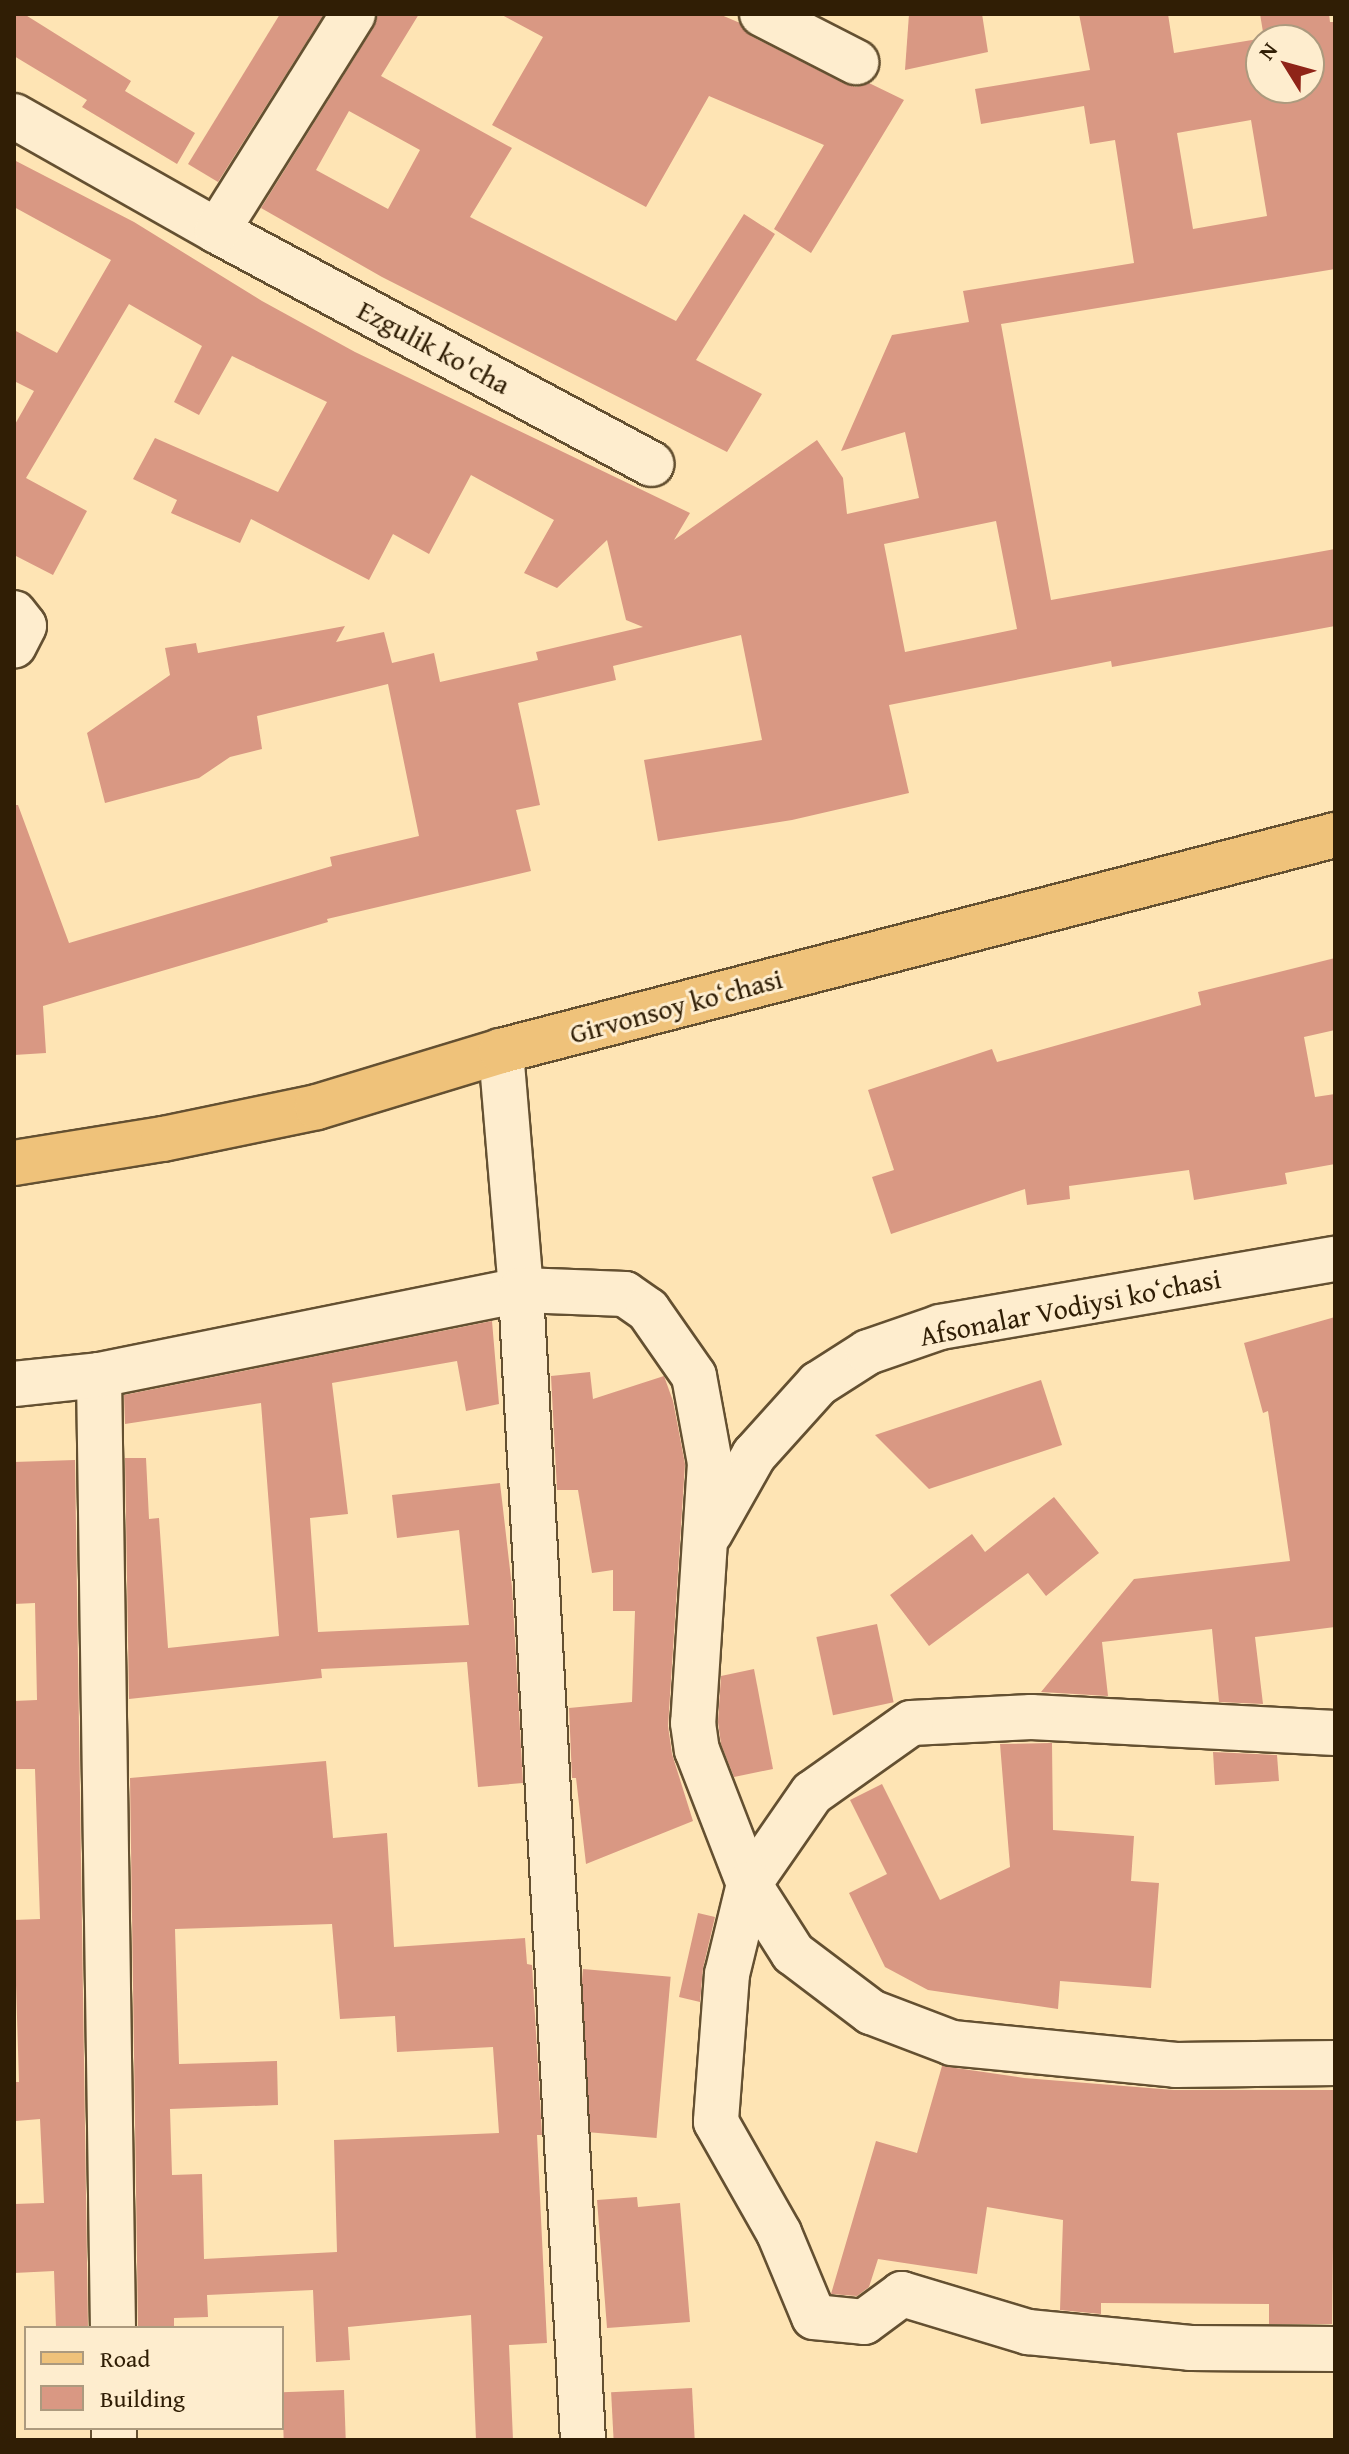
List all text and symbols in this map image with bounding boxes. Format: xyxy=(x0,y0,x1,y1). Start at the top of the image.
north arrow xyxy=(1245,24,1325,104)
text: N xyxy=(1250,35,1285,66)
street label: Ezgulik ko'cha xyxy=(352,293,516,401)
street label: Girvonsoy koʻchasi xyxy=(566,961,786,1051)
street label: Afsonalar Vodiysi koʻchasi xyxy=(917,1261,1223,1353)
legend xyxy=(24,2326,284,2430)
text: Road xyxy=(100,2341,150,2376)
text: Building xyxy=(100,2381,185,2416)

